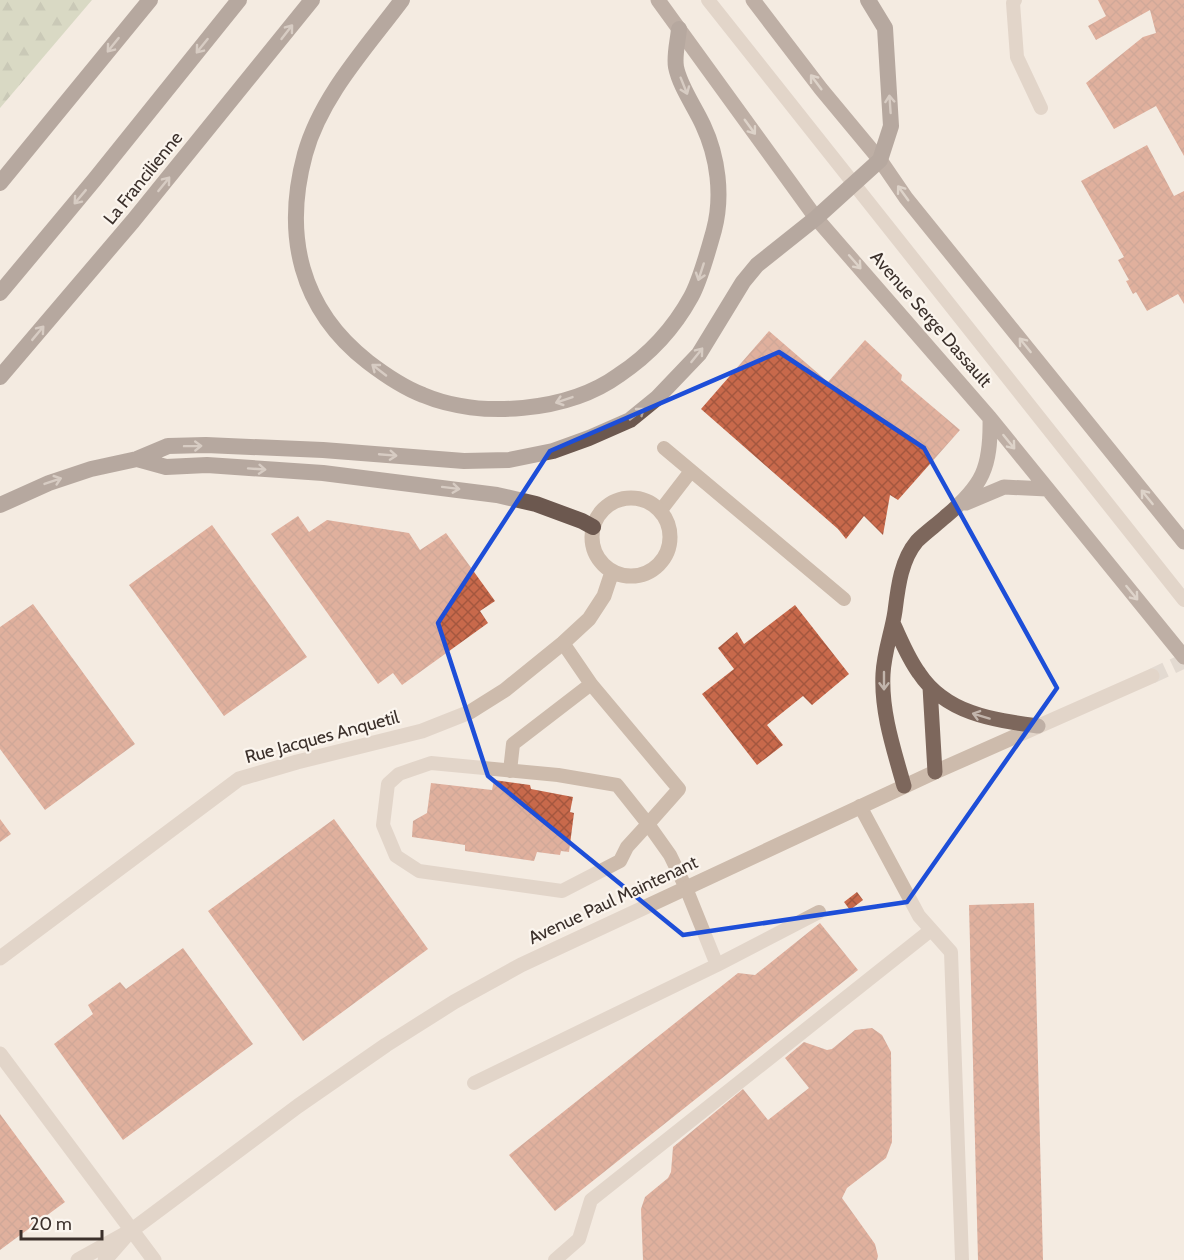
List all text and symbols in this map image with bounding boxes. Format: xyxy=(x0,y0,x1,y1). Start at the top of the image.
one-way arrow xyxy=(280,24,293,40)
one-way arrow xyxy=(106,37,119,53)
one-way arrow xyxy=(196,38,209,54)
one-way arrow xyxy=(810,75,822,91)
one-way arrow xyxy=(679,76,690,95)
one-way arrow xyxy=(884,94,895,114)
one-way arrow xyxy=(744,119,757,135)
street label: La Francilienne xyxy=(99,127,187,229)
one-way arrow xyxy=(157,176,170,192)
one-way arrow xyxy=(896,185,909,201)
one-way arrow xyxy=(73,189,86,205)
street label: Avenue Serge Dassault xyxy=(866,246,996,392)
one-way arrow xyxy=(848,254,862,269)
one-way arrow xyxy=(694,262,705,281)
one-way arrow xyxy=(31,326,45,341)
one-way arrow xyxy=(1018,337,1031,353)
one-way arrow xyxy=(690,348,704,363)
one-way arrow xyxy=(371,364,387,376)
one-way arrow xyxy=(555,395,574,406)
one-way arrow xyxy=(628,408,644,420)
one-way arrow xyxy=(1002,434,1015,450)
one-way arrow xyxy=(183,440,203,451)
one-way arrow xyxy=(377,450,397,461)
one-way arrow xyxy=(247,463,267,474)
one-way arrow xyxy=(43,475,62,486)
one-way arrow xyxy=(441,483,461,494)
one-way arrow xyxy=(1141,489,1154,505)
one-way arrow xyxy=(1125,585,1139,600)
one-way arrow xyxy=(878,670,890,690)
street label: Rue Jacques Anquetil xyxy=(243,706,402,768)
one-way arrow xyxy=(972,710,991,721)
street label: Avenue Paul Maintenant xyxy=(525,851,701,949)
scale bar xyxy=(21,1203,102,1241)
text: 20 m xyxy=(30,1213,72,1235)

